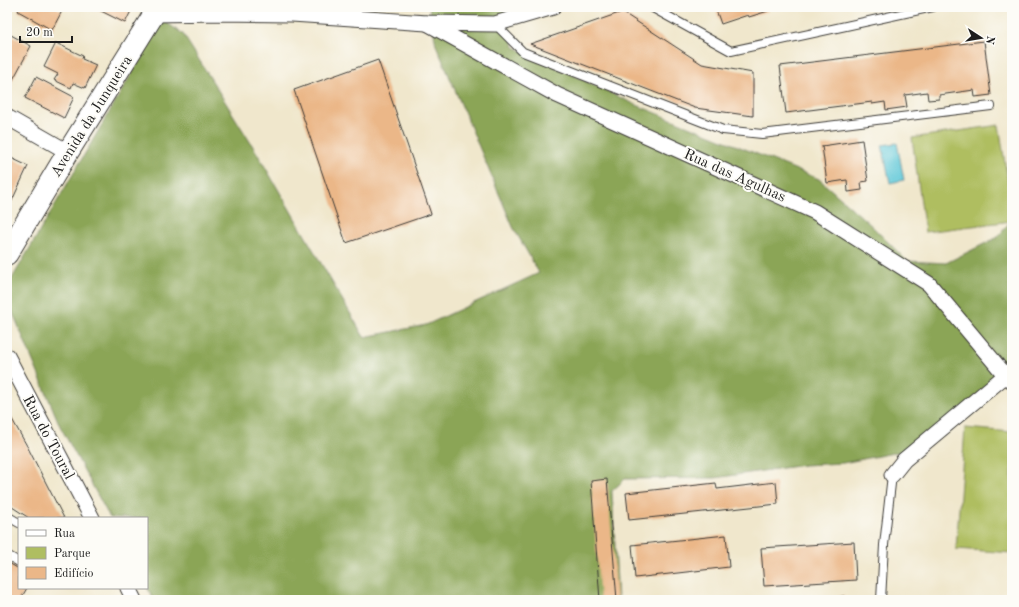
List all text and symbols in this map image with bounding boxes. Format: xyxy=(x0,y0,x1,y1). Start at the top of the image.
scale bar xyxy=(20,18,72,44)
north arrow xyxy=(961,18,1001,58)
text: 20 m xyxy=(26,27,53,39)
text: N xyxy=(983,35,996,46)
street label: Avenida da Junqueira xyxy=(49,53,136,180)
street label: Rua das Agulhas xyxy=(681,147,788,206)
street label: Rua do Toural xyxy=(19,393,76,482)
legend xyxy=(18,517,148,589)
text: Rua xyxy=(54,528,75,540)
text: Parque xyxy=(54,548,91,560)
text: Edifício xyxy=(54,568,93,580)

